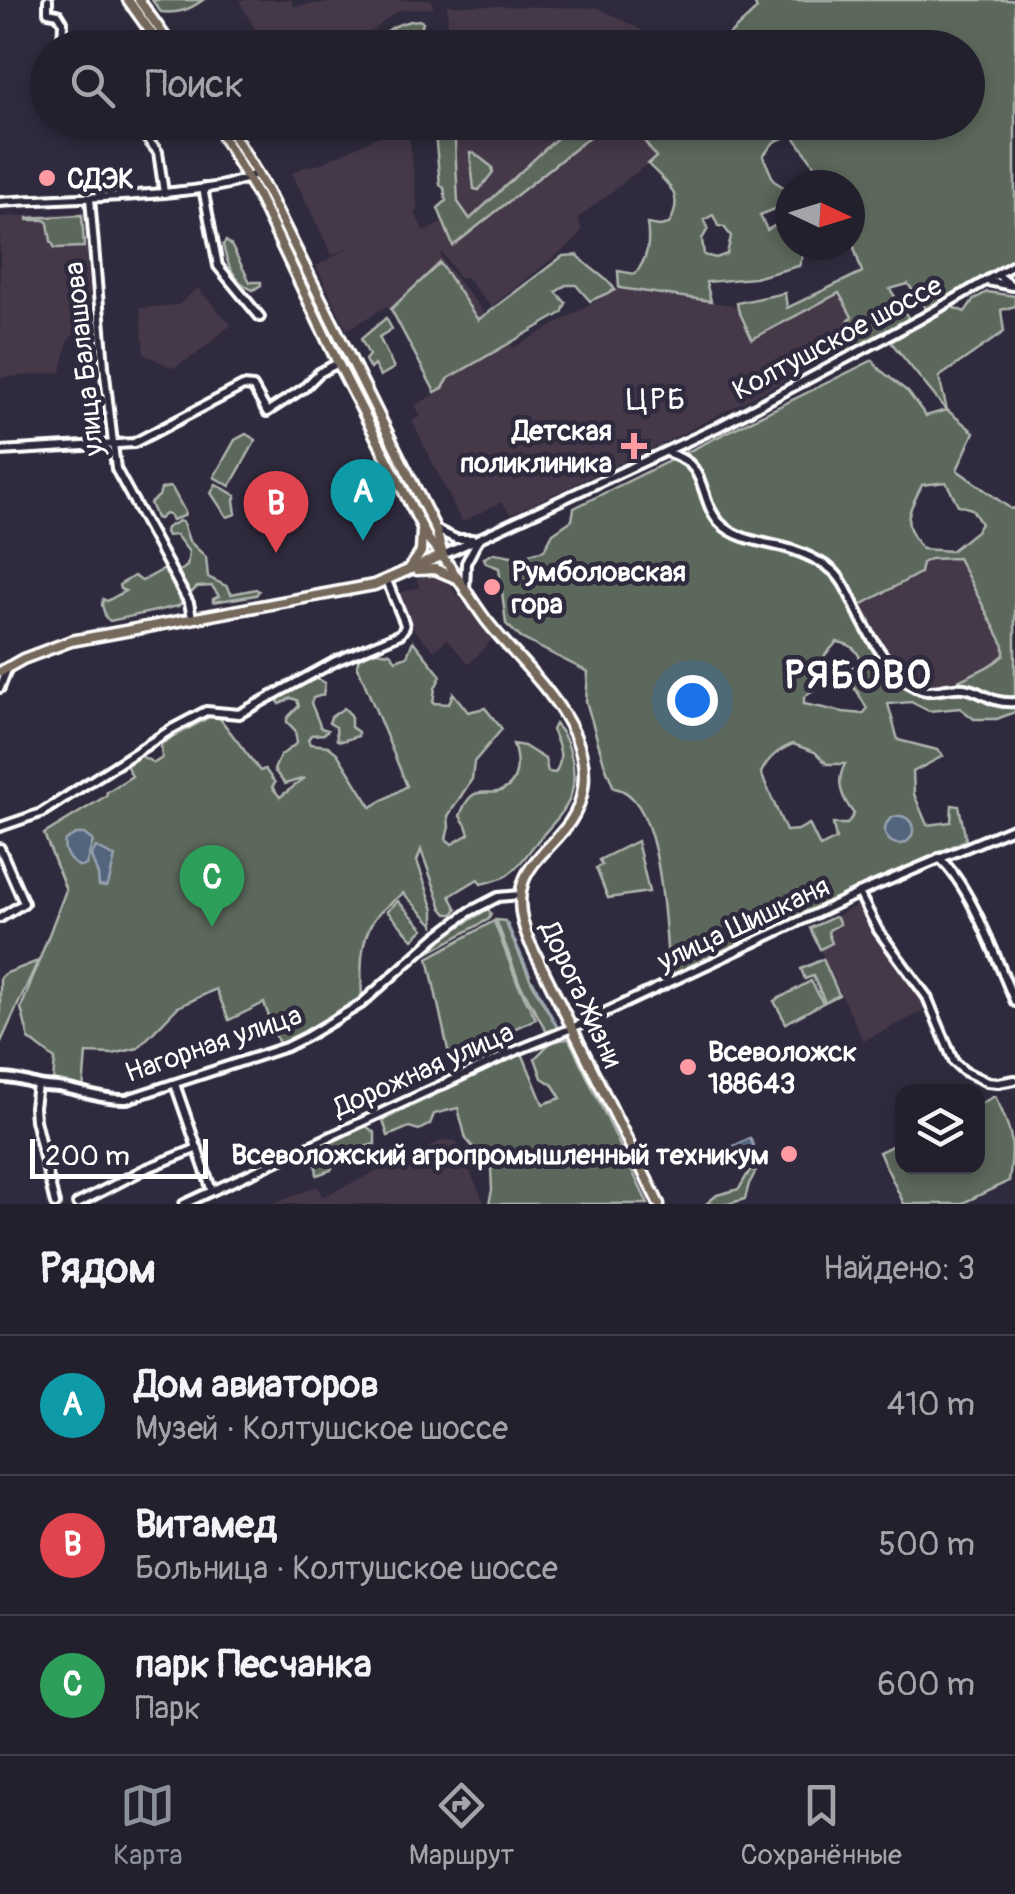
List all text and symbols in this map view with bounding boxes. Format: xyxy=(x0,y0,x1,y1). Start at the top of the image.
search box xyxy=(30,30,985,140)
icon: search xyxy=(65,58,120,113)
text: Поиск xyxy=(145,61,244,109)
place label: СДЭК xyxy=(67,162,134,197)
marker: СДЭК xyxy=(36,167,58,189)
north arrow xyxy=(775,170,865,260)
street label: улица Балашова xyxy=(57,260,112,459)
street label: Колтушское шоссе xyxy=(727,268,949,408)
district label: ЦРБ xyxy=(626,381,688,418)
place label: Детская поликлиника xyxy=(460,414,612,481)
marker: Детская поликлиника xyxy=(621,433,647,459)
pin: A xyxy=(330,458,396,541)
pin: B xyxy=(244,470,308,553)
place label: Румболовская гора xyxy=(511,555,686,622)
marker: Румболовская гора xyxy=(481,576,503,598)
district label: РЯБОВО xyxy=(785,652,933,700)
your location xyxy=(667,675,718,726)
pin: C xyxy=(180,844,244,927)
street label: улица Шишканя xyxy=(651,869,835,980)
street label: Дорога Жизни xyxy=(531,915,630,1074)
street label: Нагорная улица xyxy=(121,998,306,1091)
street label: Дорожная улица xyxy=(327,1015,519,1126)
place label: Всеволожск 188643 xyxy=(708,1035,857,1102)
marker: Всеволожск 188643 xyxy=(677,1056,699,1078)
map controls xyxy=(895,1084,985,1174)
button: layers xyxy=(895,1084,985,1174)
scale bar xyxy=(30,1134,208,1178)
place label: Всеволожский агропромышленный техникум xyxy=(231,1138,769,1173)
text: 200 m xyxy=(45,1139,130,1174)
marker: Всеволожский агропромышленный техникум xyxy=(778,1143,800,1165)
text: Рядом xyxy=(40,1243,156,1295)
text: Найдено: 3 xyxy=(823,1249,975,1289)
text: Дом авиаторов xyxy=(135,1361,379,1409)
text: A xyxy=(62,1385,83,1425)
text: 410 m xyxy=(887,1385,975,1425)
text: Музей · Колтушское шоссе xyxy=(135,1409,508,1449)
text: Витамед xyxy=(135,1501,277,1549)
text: B xyxy=(63,1525,82,1565)
text: 500 m xyxy=(879,1525,975,1565)
text: Больница · Колтушское шоссе xyxy=(135,1549,558,1589)
text: парк Песчанка xyxy=(135,1641,372,1689)
text: C xyxy=(63,1665,82,1705)
text: 600 m xyxy=(877,1665,975,1705)
text: Парк xyxy=(135,1689,201,1729)
tab: Карта xyxy=(113,1778,183,1873)
tab: Маршрут xyxy=(409,1778,514,1873)
tab: Сохранённые xyxy=(740,1778,902,1873)

